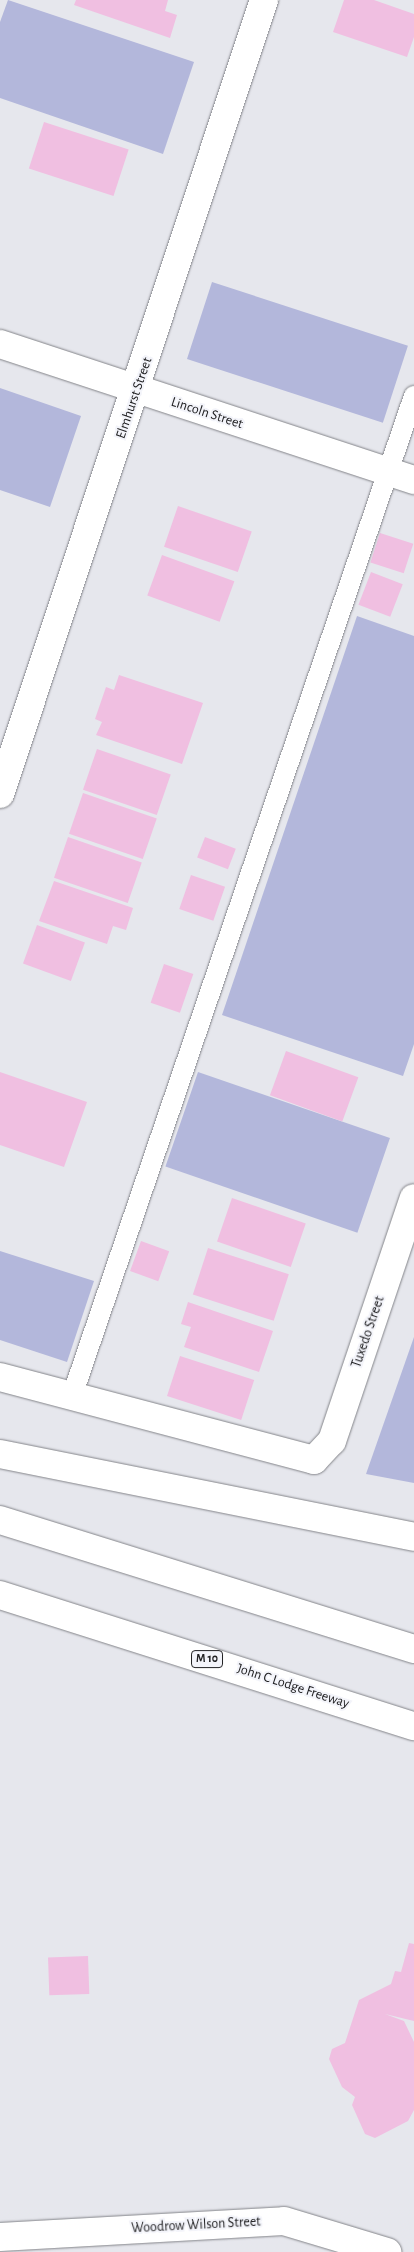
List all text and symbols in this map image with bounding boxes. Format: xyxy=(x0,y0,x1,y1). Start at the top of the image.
street label: Elmhurst Street xyxy=(112,355,156,441)
street label: Lincoln Street xyxy=(169,393,245,433)
street label: Tuxedo Street xyxy=(348,1294,388,1370)
road number: M 10 xyxy=(191,1650,223,1668)
street label: John C Lodge Freeway xyxy=(235,1660,351,1712)
street label: Woodrow Wilson Street xyxy=(131,2213,261,2237)

